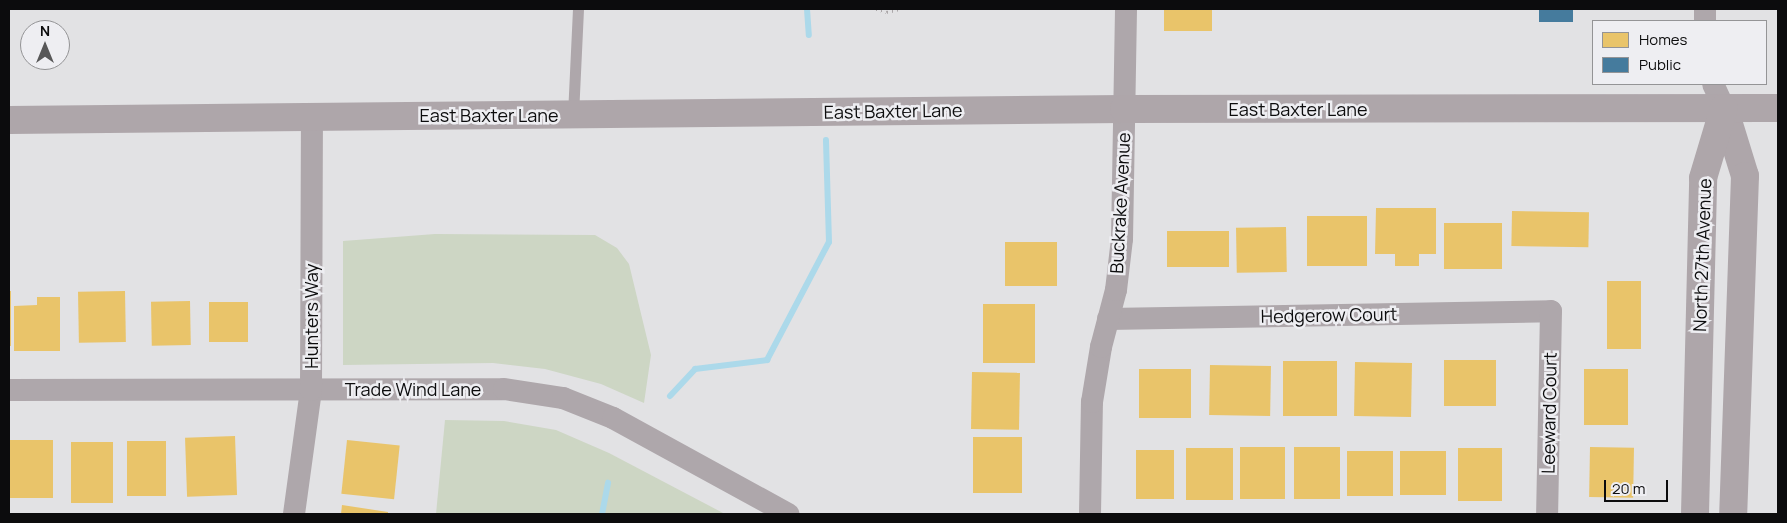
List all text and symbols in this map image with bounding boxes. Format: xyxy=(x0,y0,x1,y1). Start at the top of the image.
north arrow xyxy=(20,20,70,70)
legend xyxy=(1592,20,1767,85)
text: N xyxy=(40,21,50,40)
text: Homes xyxy=(1639,29,1687,50)
text: Public xyxy=(1639,54,1681,75)
street label: East Baxter Lane xyxy=(1229,98,1367,120)
street label: East Baxter Lane xyxy=(823,99,963,123)
street label: East Baxter Lane xyxy=(420,104,558,126)
street label: Buckrake Avenue xyxy=(1106,132,1134,274)
street label: North 27th Avenue xyxy=(1689,178,1715,332)
street label: Hunters Way xyxy=(300,263,322,369)
street label: Hedgerow Court xyxy=(1261,303,1397,327)
street label: Leeward Court xyxy=(1537,352,1561,474)
street label: Trade Wind Lane xyxy=(345,378,481,400)
scale bar xyxy=(1607,470,1671,502)
text: 20 m xyxy=(1612,478,1645,499)

